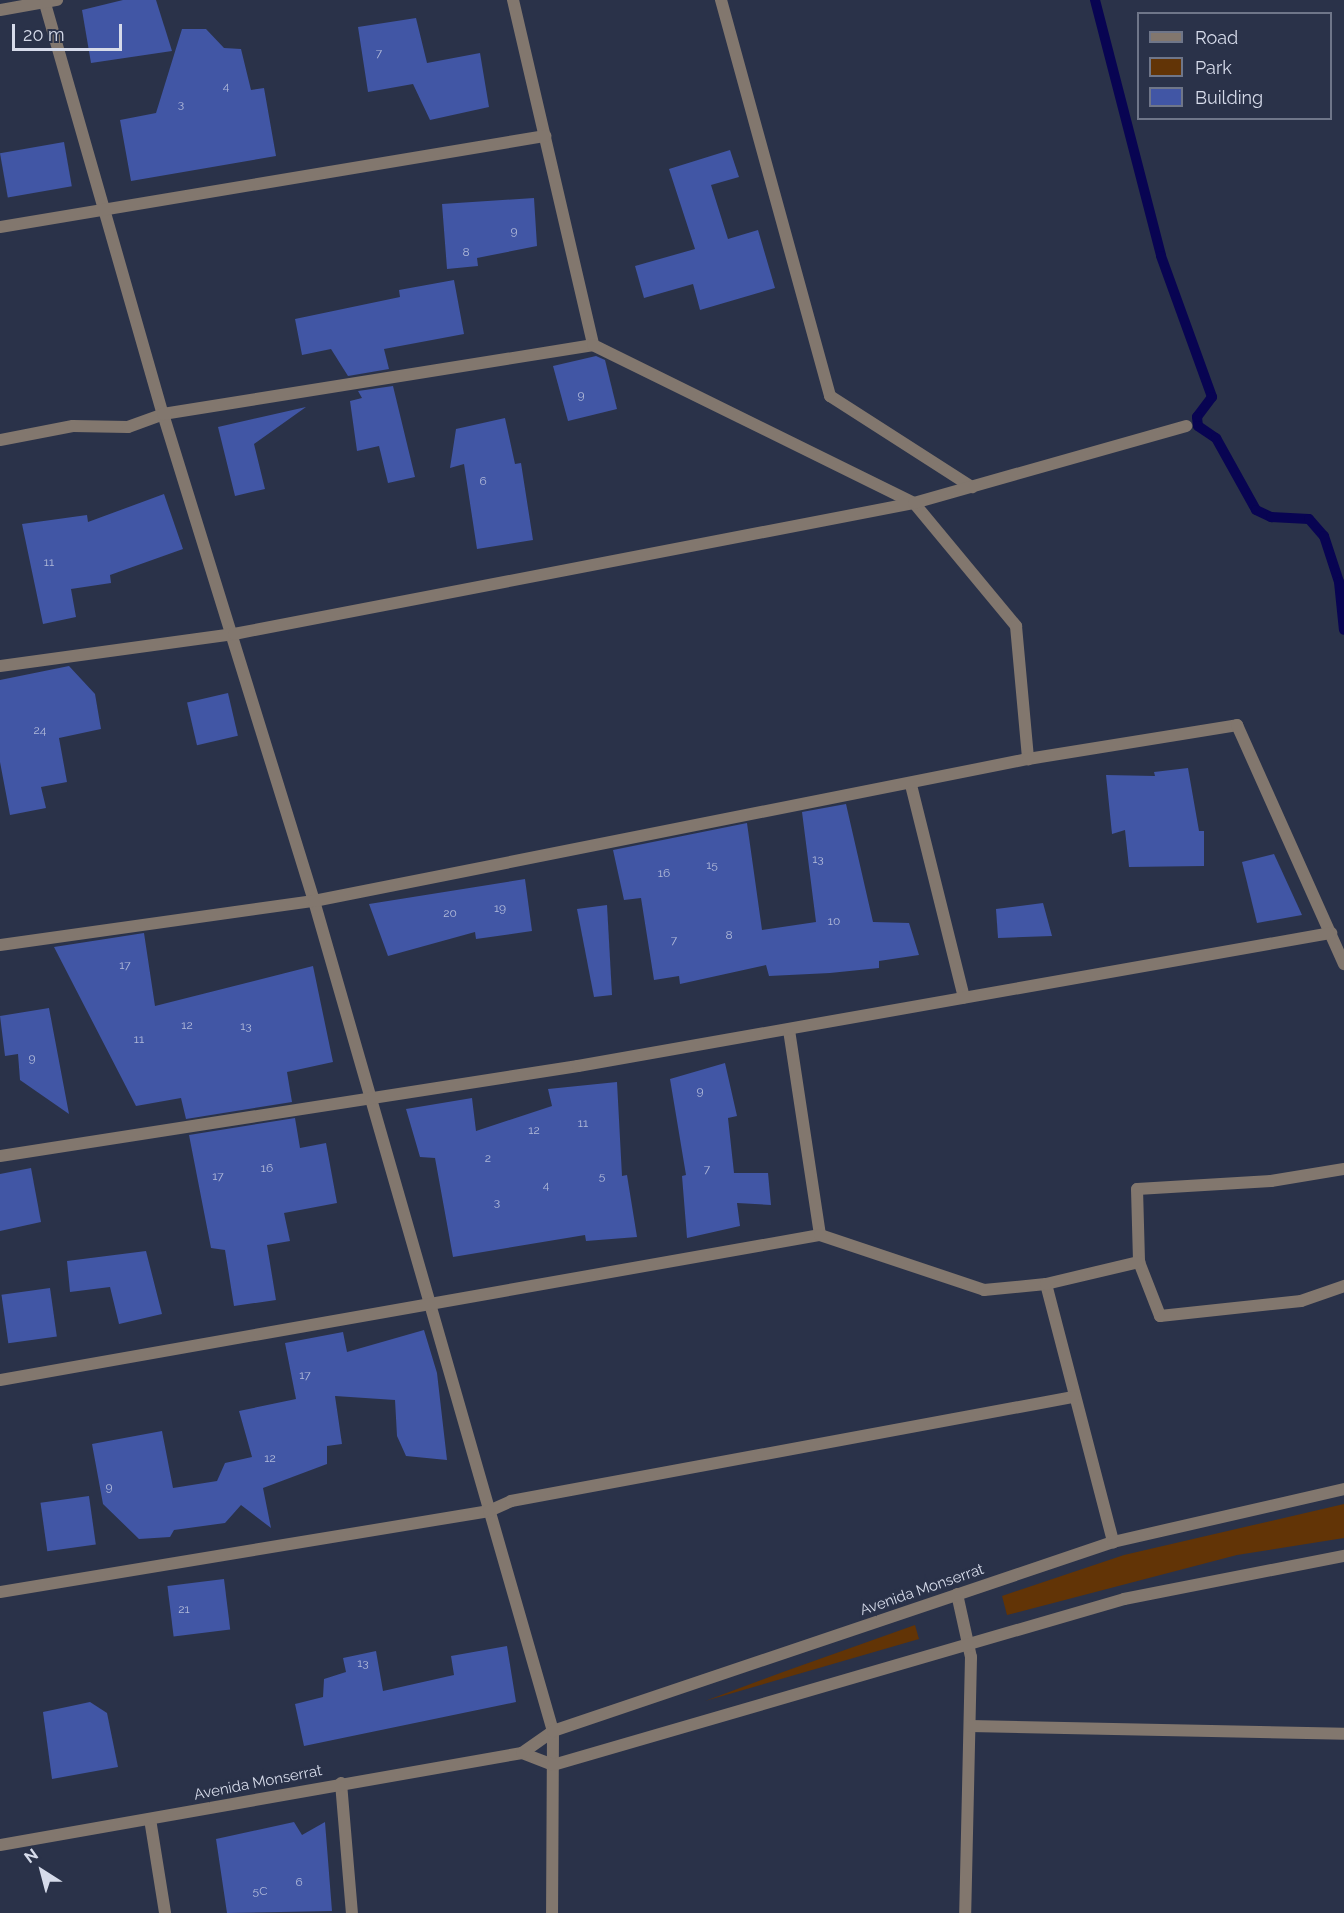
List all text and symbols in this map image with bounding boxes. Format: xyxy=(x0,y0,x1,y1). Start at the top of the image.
scale bar xyxy=(15,12,124,50)
legend xyxy=(1137,12,1332,120)
text: 20 m xyxy=(23,24,65,45)
text: Road xyxy=(1195,27,1238,48)
house number: 7 xyxy=(376,47,382,61)
text: Park xyxy=(1195,57,1232,78)
house number: 4 xyxy=(223,80,229,94)
text: Building xyxy=(1195,87,1263,108)
house number: 3 xyxy=(178,98,184,112)
house number: 9 xyxy=(510,225,518,239)
house number: 8 xyxy=(462,246,470,260)
house number: 9 xyxy=(577,389,585,403)
house number: 6 xyxy=(479,475,487,489)
house number: 11 xyxy=(44,556,54,570)
house number: 24 xyxy=(34,724,46,738)
house number: 13 xyxy=(812,853,824,867)
house number: 15 xyxy=(706,859,718,873)
house number: 16 xyxy=(658,867,670,881)
house number: 19 xyxy=(494,902,506,916)
house number: 20 xyxy=(443,907,457,921)
house number: 10 xyxy=(828,915,840,929)
house number: 8 xyxy=(725,929,733,943)
house number: 7 xyxy=(671,934,677,948)
house number: 17 xyxy=(119,959,131,973)
house number: 12 xyxy=(181,1019,193,1033)
house number: 13 xyxy=(240,1020,252,1034)
house number: 11 xyxy=(134,1033,144,1047)
house number: 9 xyxy=(28,1052,36,1066)
house number: 9 xyxy=(696,1085,704,1099)
house number: 11 xyxy=(578,1117,588,1131)
house number: 12 xyxy=(528,1124,540,1138)
house number: 2 xyxy=(485,1152,491,1166)
house number: 16 xyxy=(261,1162,273,1176)
house number: 7 xyxy=(704,1163,710,1177)
house number: 17 xyxy=(212,1170,224,1184)
house number: 5 xyxy=(599,1170,605,1184)
house number: 4 xyxy=(543,1179,549,1193)
house number: 3 xyxy=(494,1196,500,1210)
house number: 17 xyxy=(299,1369,311,1383)
house number: 12 xyxy=(264,1452,276,1466)
house number: 9 xyxy=(105,1481,113,1495)
street label: Avenida Monserrat xyxy=(858,1560,986,1620)
house number: 21 xyxy=(178,1603,190,1617)
house number: 13 xyxy=(357,1657,369,1671)
street label: Avenida Monserrat xyxy=(193,1762,323,1804)
north arrow xyxy=(12,1841,72,1901)
text: N xyxy=(21,1845,42,1867)
house number: 6 xyxy=(295,1876,303,1890)
house number: 5C xyxy=(253,1885,267,1899)

